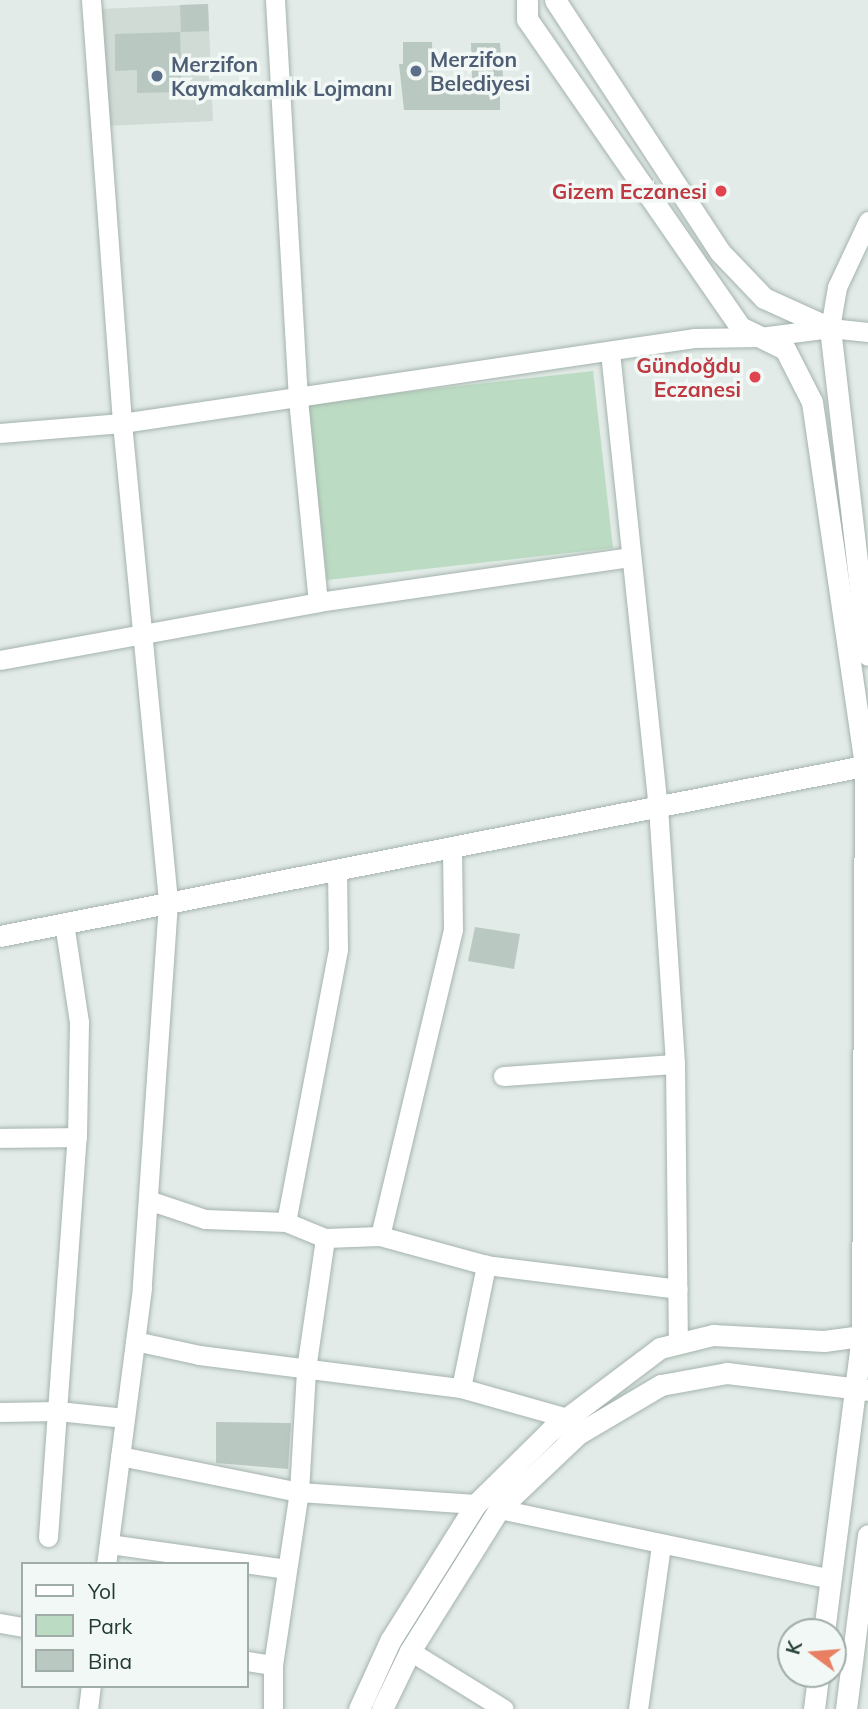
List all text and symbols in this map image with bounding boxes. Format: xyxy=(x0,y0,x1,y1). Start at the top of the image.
place label: Merzifon Belediyesi xyxy=(430,46,530,96)
place label: Merzifon Kaymakamlık Lojmanı xyxy=(171,51,393,101)
marker: Merzifon Belediyesi xyxy=(408,63,424,79)
marker: Merzifon Kaymakamlık Lojmanı xyxy=(149,68,165,84)
place label: Gizem Eczanesi xyxy=(552,178,707,204)
marker: Gizem Eczanesi xyxy=(713,183,729,199)
place label: Gündoğdu Eczanesi xyxy=(636,352,741,402)
marker: Gündoğdu Eczanesi xyxy=(747,369,763,385)
legend xyxy=(21,1562,248,1688)
text: Yol xyxy=(88,1578,116,1604)
text: Park xyxy=(88,1613,132,1639)
north arrow xyxy=(777,1618,847,1688)
text: K xyxy=(780,1638,807,1657)
text: Bina xyxy=(88,1648,132,1674)

